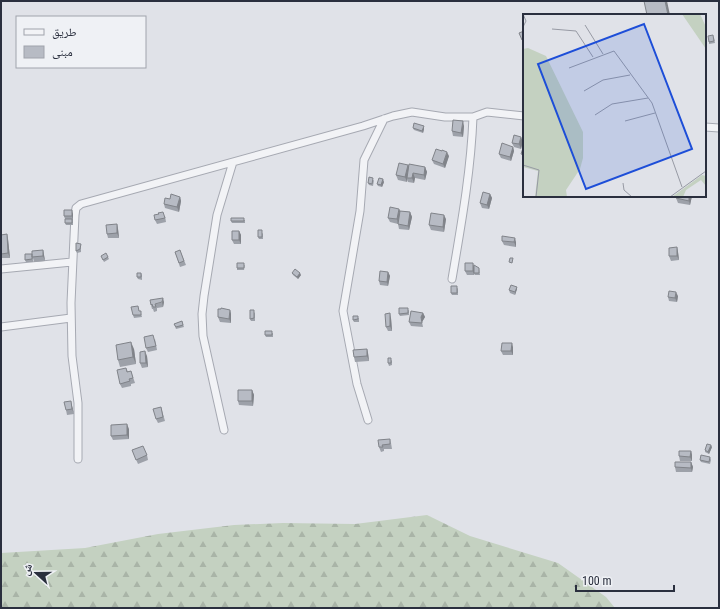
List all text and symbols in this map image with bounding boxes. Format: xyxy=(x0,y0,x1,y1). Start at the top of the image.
inset map xyxy=(523,14,706,197)
legend xyxy=(16,16,146,68)
text: طريق xyxy=(52,25,77,39)
text: مبنى xyxy=(52,45,73,59)
north arrow xyxy=(16,553,56,593)
text: ش xyxy=(19,562,36,578)
scale bar xyxy=(576,567,674,593)
text: 100 m xyxy=(582,574,612,588)

